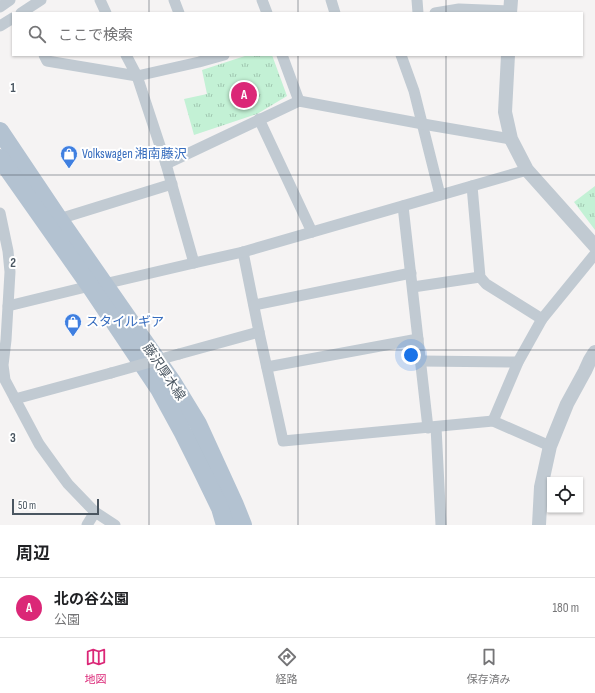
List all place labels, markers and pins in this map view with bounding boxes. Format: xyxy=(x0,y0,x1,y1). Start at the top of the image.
pin: A xyxy=(231,80,257,110)
shop icon: Volkswagen 湘南藤沢 xyxy=(59,144,79,169)
place label: Volkswagen 湘南藤沢 xyxy=(82,146,187,162)
shop icon: スタイルギア xyxy=(63,312,83,337)
place label: スタイルギア xyxy=(86,314,164,330)

